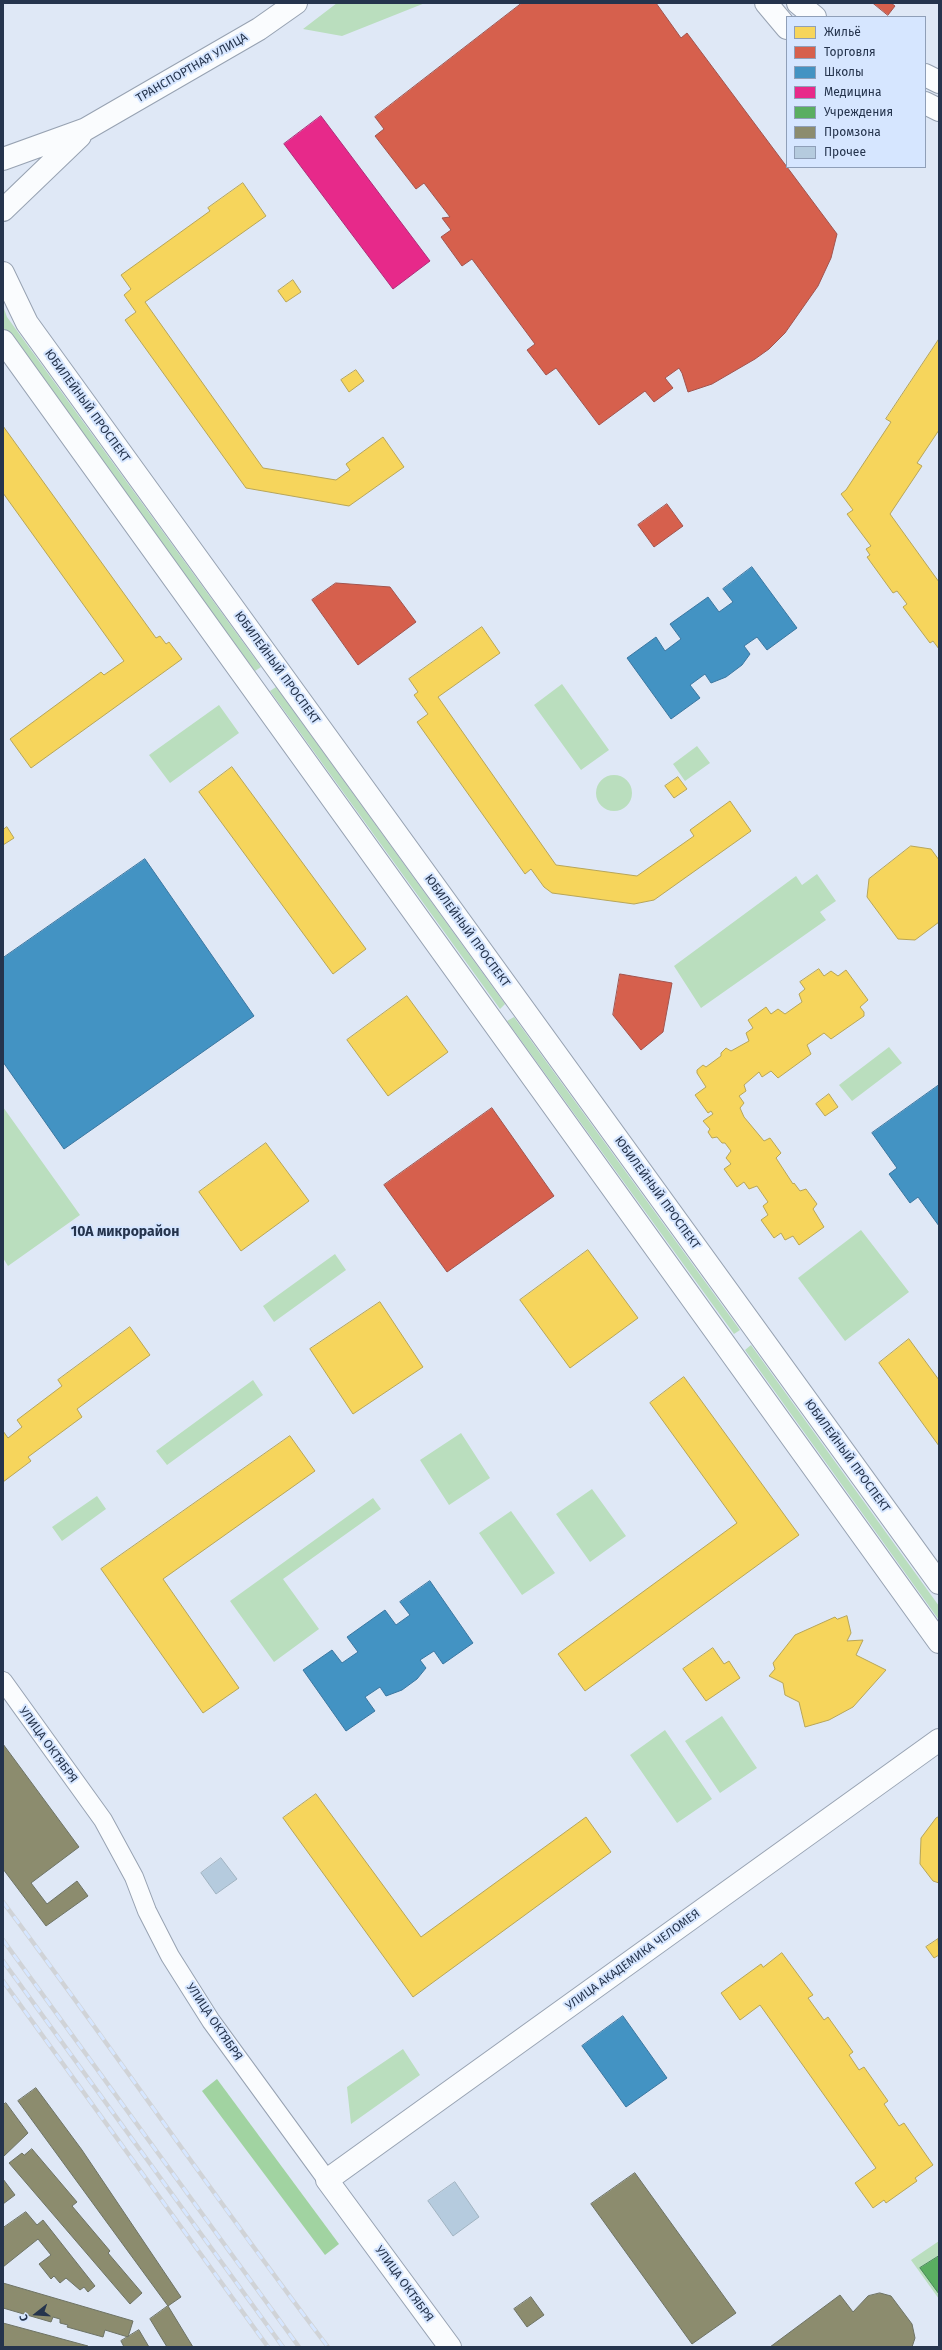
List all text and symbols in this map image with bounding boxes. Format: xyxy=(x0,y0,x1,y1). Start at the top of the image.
legend xyxy=(786,16,926,168)
text: Жильё xyxy=(824,25,861,39)
street label: ТРАНСПОРТНАЯ УЛИЦА xyxy=(134,30,250,106)
text: Торговля xyxy=(824,45,876,59)
text: Школы xyxy=(824,65,864,79)
text: Медицина xyxy=(824,85,882,99)
text: Учреждения xyxy=(824,105,893,119)
text: Промзона xyxy=(824,125,881,139)
text: Прочее xyxy=(824,145,866,159)
street label: ЮБИЛЕЙНЫЙ ПРОСПЕКТ xyxy=(41,347,133,465)
street label: ЮБИЛЕЙНЫЙ ПРОСПЕКТ xyxy=(231,609,323,727)
street label: ЮБИЛЕЙНЫЙ ПРОСПЕКТ xyxy=(421,872,513,990)
street label: ЮБИЛЕЙНЫЙ ПРОСПЕКТ xyxy=(611,1134,703,1252)
district label: 10А микрорайон xyxy=(71,1224,179,1240)
street label: ЮБИЛЕЙНЫЙ ПРОСПЕКТ xyxy=(801,1397,893,1515)
street label: УЛИЦА ОКТЯБРЯ xyxy=(16,1704,80,1786)
street label: УЛИЦА АКАДЕМИКА ЧЕЛОМЕЯ xyxy=(563,1906,703,2014)
street label: УЛИЦА ОКТЯБРЯ xyxy=(183,1981,245,2063)
street label: УЛИЦА ОКТЯБРЯ xyxy=(372,2243,436,2325)
north arrow xyxy=(16,2294,56,2334)
text: С xyxy=(17,2313,31,2323)

